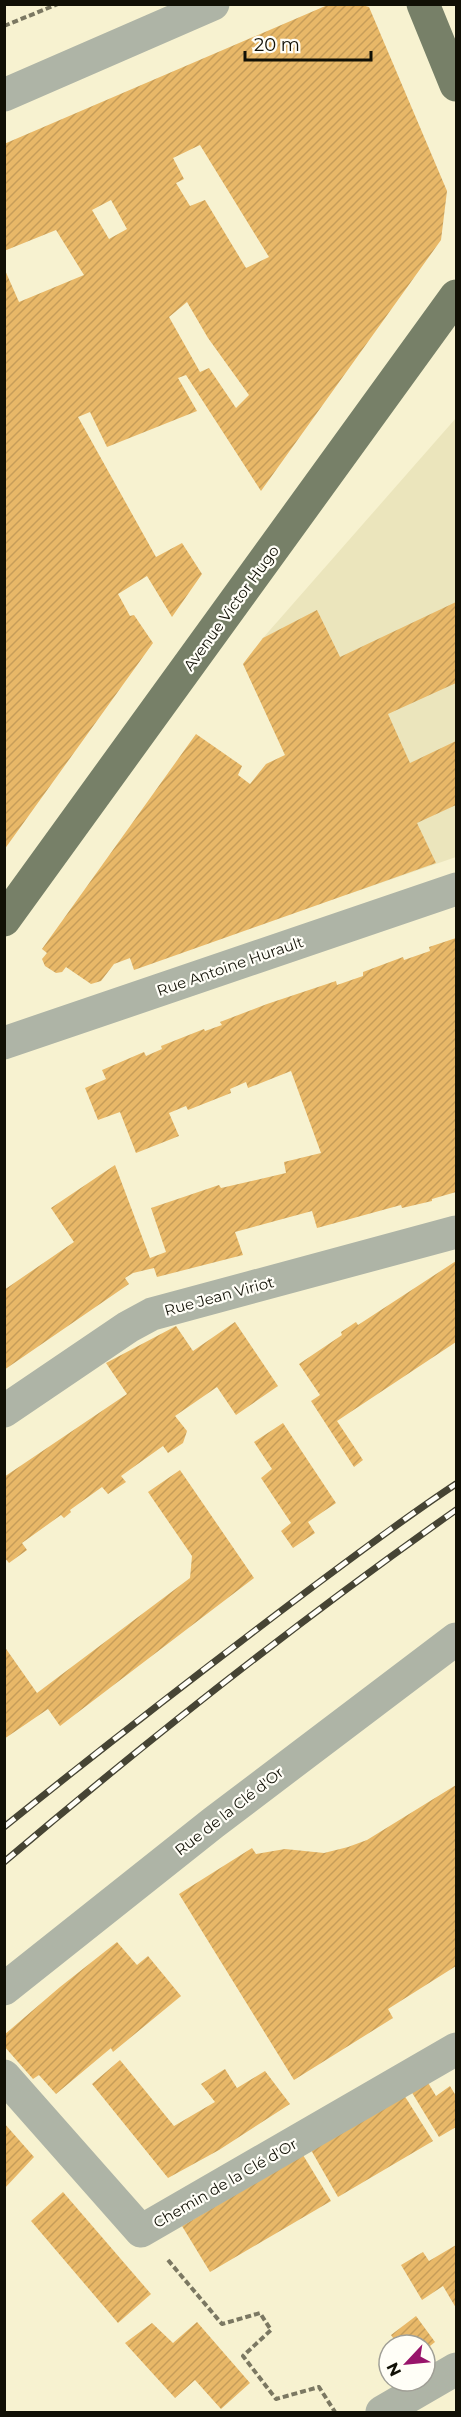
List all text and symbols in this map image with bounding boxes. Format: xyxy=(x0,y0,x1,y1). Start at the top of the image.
scale bar xyxy=(245,24,371,62)
text: 20 m xyxy=(254,34,300,56)
street label: Avenue Victor Hugo xyxy=(179,542,283,674)
street label: Rue Antoine Hurault xyxy=(154,932,306,1000)
street label: Rue Jean Viriot xyxy=(162,1272,276,1320)
street label: Rue de la Clé d'Or xyxy=(171,1763,287,1859)
street label: Chemin de la Clé d'Or xyxy=(150,2134,300,2232)
north arrow xyxy=(377,2333,437,2393)
text: N xyxy=(383,2359,405,2379)

